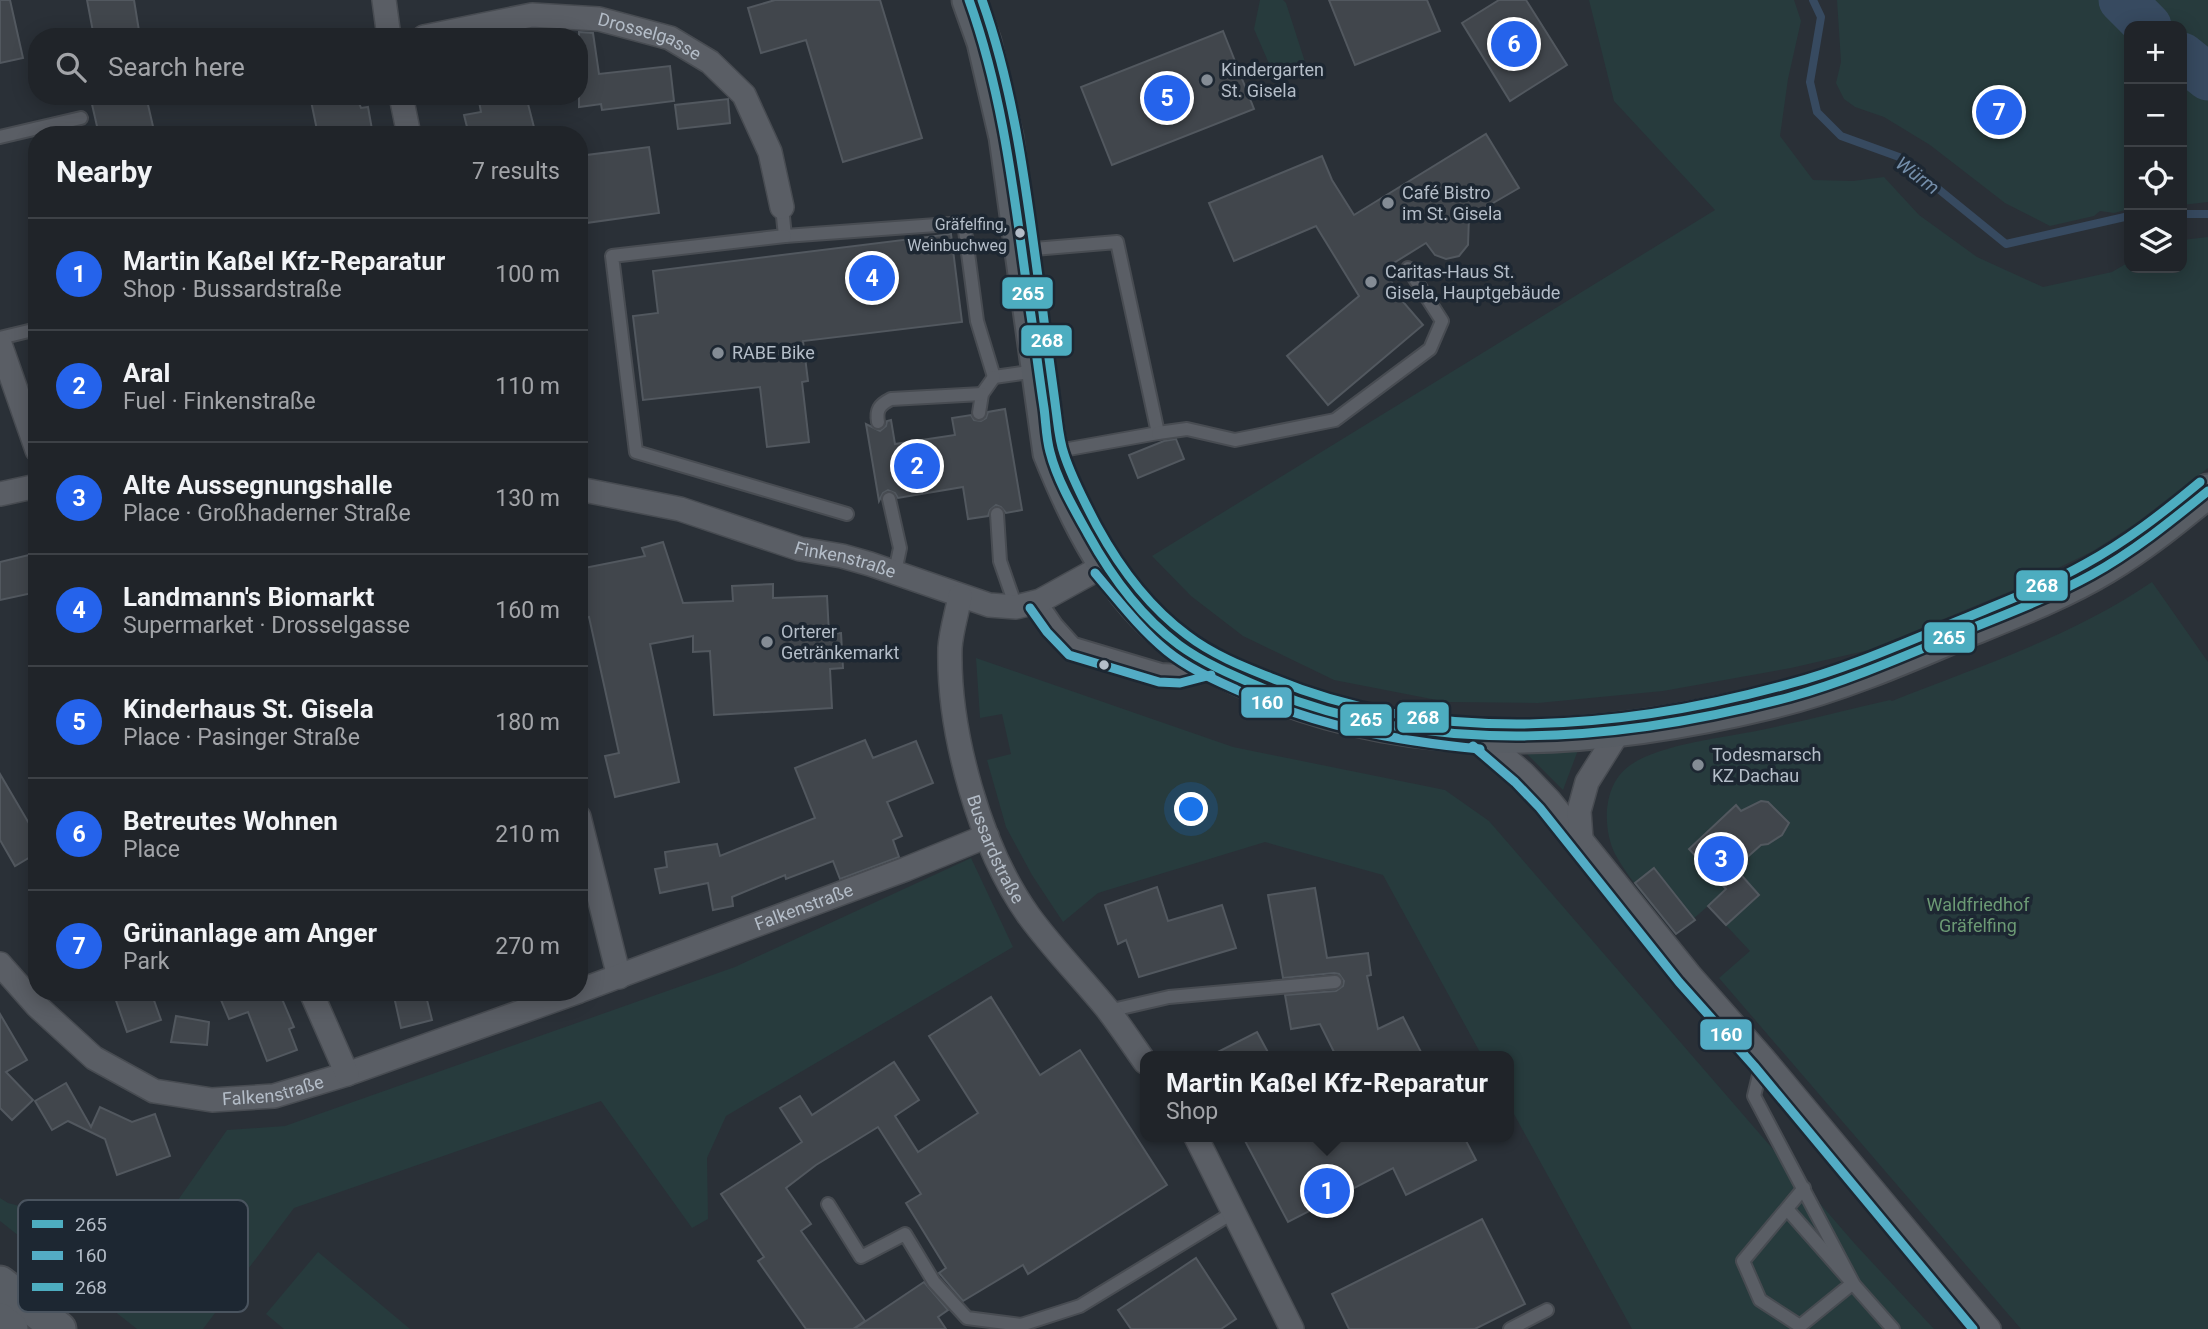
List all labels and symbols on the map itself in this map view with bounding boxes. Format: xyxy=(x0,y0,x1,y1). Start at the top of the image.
street label: Drosselgasse xyxy=(596,8,705,64)
pin: 6 xyxy=(1491,18,1537,70)
place label: Kindergarten St. Gisela xyxy=(1221,59,1324,101)
pin: 5 xyxy=(1144,72,1190,124)
marker: Kindergarten St. Gisela xyxy=(1199,72,1215,88)
pin: 7 xyxy=(1976,86,2022,138)
water label: Würm xyxy=(1891,152,1944,199)
place label: Café Bistro im St. Gisela xyxy=(1402,182,1502,224)
marker: Café Bistro im St. Gisela xyxy=(1380,195,1396,211)
place label: Gräfelfing, Weinbuchweg xyxy=(907,215,1007,255)
marker: Gräfelfing, Weinbuchweg xyxy=(1013,226,1027,240)
pin: 4 xyxy=(849,252,895,304)
place label: Caritas-Haus St. Gisela, Hauptgebäude xyxy=(1385,261,1560,303)
marker: Caritas-Haus St. Gisela, Hauptgebäude xyxy=(1363,274,1379,290)
line badge: 265 xyxy=(1001,276,1054,310)
text: 265 xyxy=(1012,282,1044,305)
line badge: 268 xyxy=(1020,324,1073,357)
text: 268 xyxy=(1031,329,1063,352)
place label: RABE Bike xyxy=(732,342,815,363)
marker: RABE Bike xyxy=(710,345,726,361)
pin: 2 xyxy=(894,440,940,492)
street label: Finkenstraße xyxy=(792,537,899,582)
line badge: 268 xyxy=(2015,569,2069,602)
text: 268 xyxy=(2026,574,2058,597)
place label: Orterer Getränkemarkt xyxy=(781,621,899,663)
line badge: 265 xyxy=(1923,621,1976,654)
text: 265 xyxy=(1933,626,1965,649)
marker: Orterer Getränkemarkt xyxy=(759,634,775,650)
unlabelled marker xyxy=(1097,658,1111,672)
line badge: 160 xyxy=(1240,686,1293,719)
text: 160 xyxy=(1251,691,1283,714)
line badge: 268 xyxy=(1396,701,1450,734)
line badge: 265 xyxy=(1339,703,1393,737)
text: 268 xyxy=(1407,706,1439,729)
text: 265 xyxy=(1350,708,1382,731)
place label: Todesmarsch KZ Dachau xyxy=(1712,744,1821,786)
marker: Todesmarsch KZ Dachau xyxy=(1690,757,1706,773)
street label: Bussardstraße xyxy=(963,792,1029,907)
your location xyxy=(1174,792,1208,826)
pin: 3 xyxy=(1698,833,1744,885)
street label: Falkenstraße xyxy=(752,879,856,935)
park label: Waldfriedhof Gräfelfing xyxy=(1927,894,2030,936)
line badge: 160 xyxy=(1699,1018,1753,1051)
text: 160 xyxy=(1710,1023,1742,1046)
street label: Falkenstraße xyxy=(221,1071,326,1109)
pin: 1 xyxy=(1304,1165,1350,1217)
legend xyxy=(18,1200,248,1312)
text: 265 xyxy=(75,1213,107,1236)
text: 160 xyxy=(75,1244,107,1267)
text: 268 xyxy=(75,1276,107,1299)

